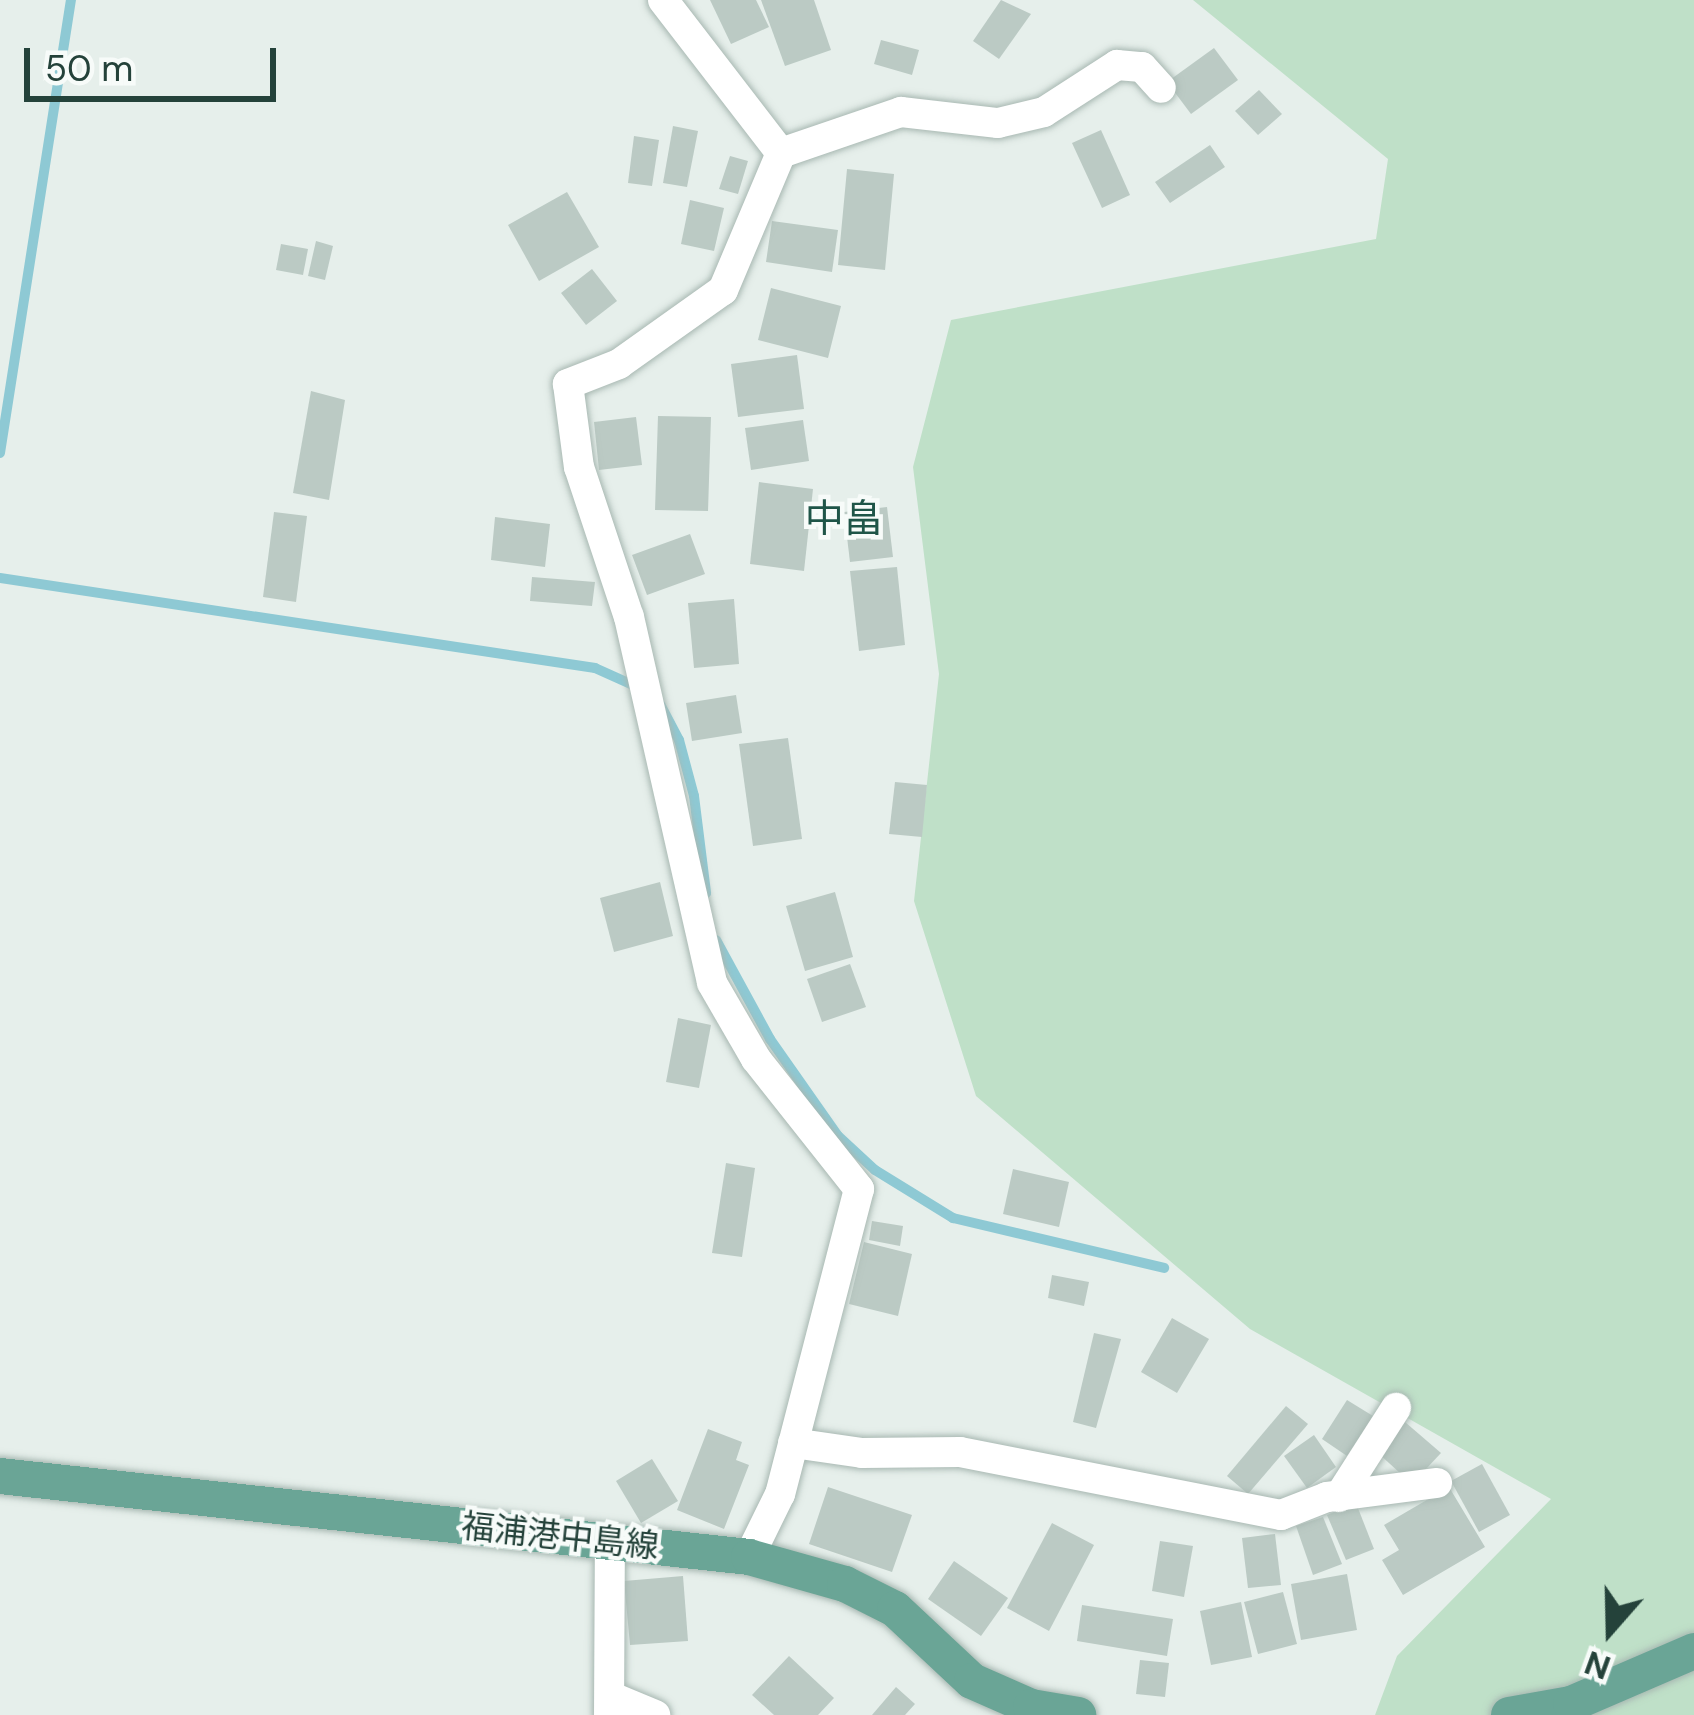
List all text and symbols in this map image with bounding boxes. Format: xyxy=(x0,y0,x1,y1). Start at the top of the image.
scale bar xyxy=(30,24,282,98)
text: 50 m xyxy=(45,45,133,92)
district label: 中畠 xyxy=(805,496,883,542)
street label: 福浦港中島線 xyxy=(459,1506,661,1566)
north arrow xyxy=(1550,1571,1670,1691)
text: N xyxy=(1579,1641,1616,1690)

